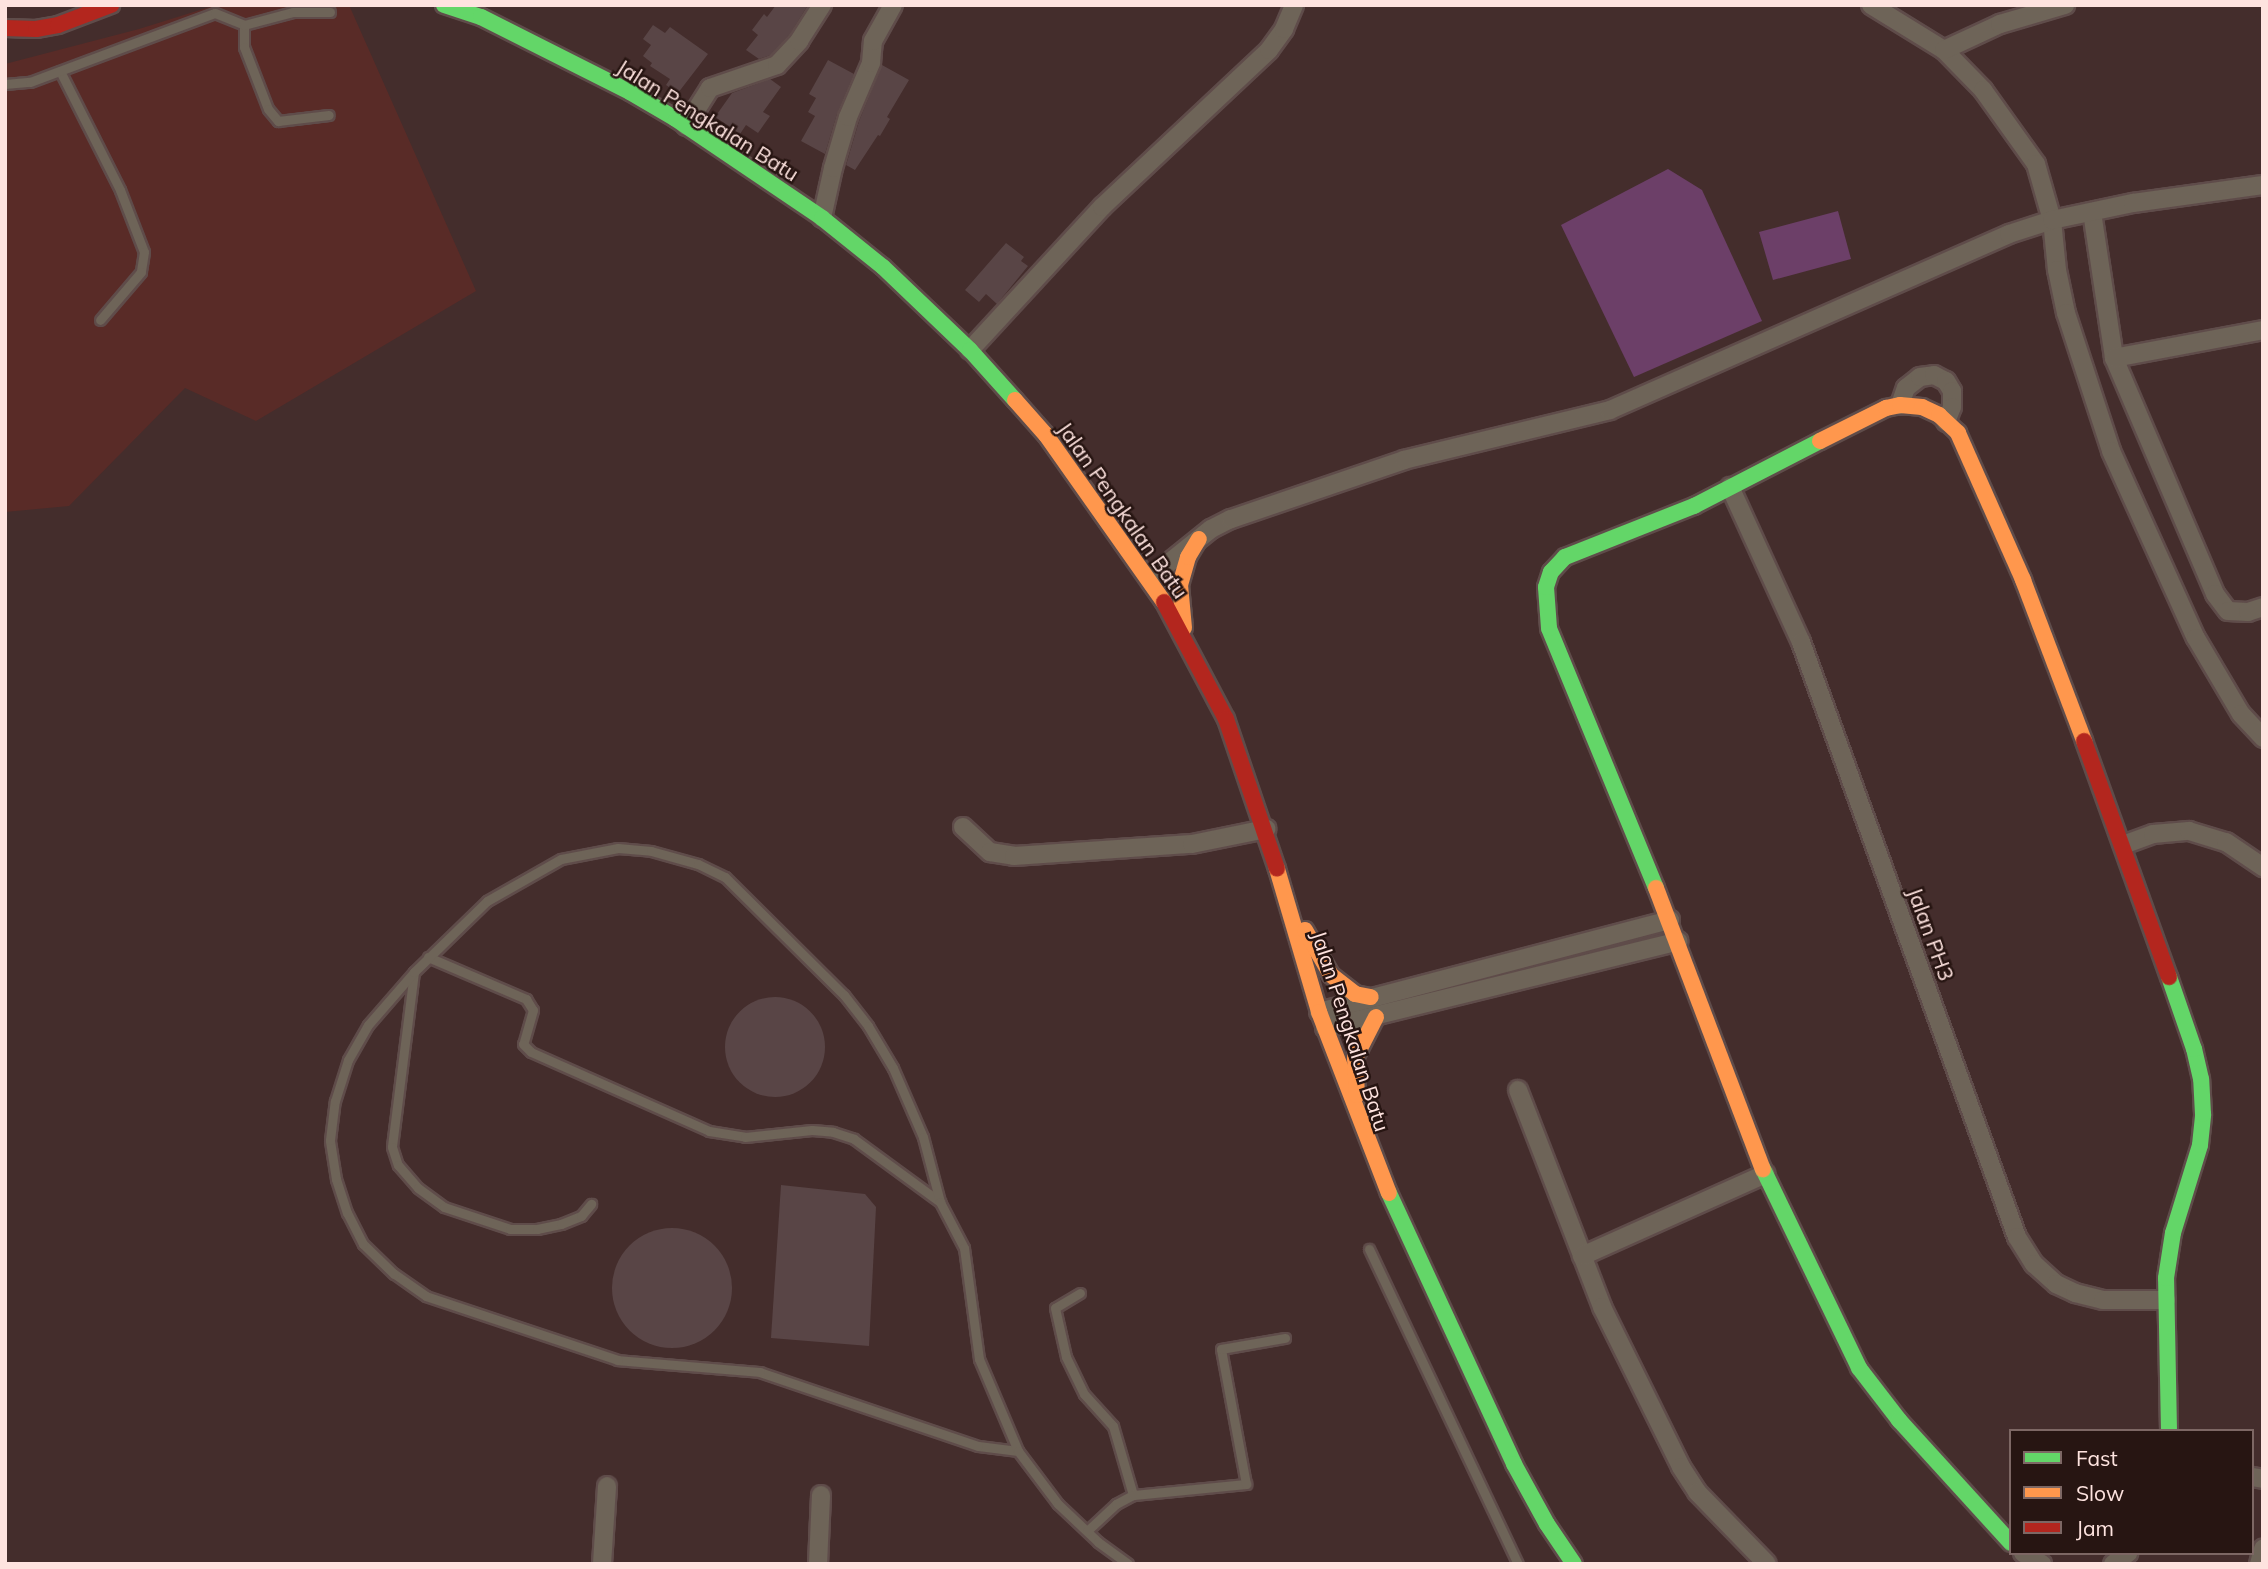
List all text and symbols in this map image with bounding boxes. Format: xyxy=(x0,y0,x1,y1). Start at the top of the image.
street label: Jalan Pengkalan Batu xyxy=(612,54,804,186)
street label: Jalan Pengkalan Batu xyxy=(1053,417,1193,603)
street label: Jalan PH3 xyxy=(1903,884,1959,984)
street label: Jalan Pengkalan Batu xyxy=(1307,927,1395,1135)
legend xyxy=(2009,1429,2254,1555)
text: Fast xyxy=(2076,1445,2118,1471)
text: Slow xyxy=(2076,1480,2124,1506)
text: Jam xyxy=(2076,1515,2114,1541)

